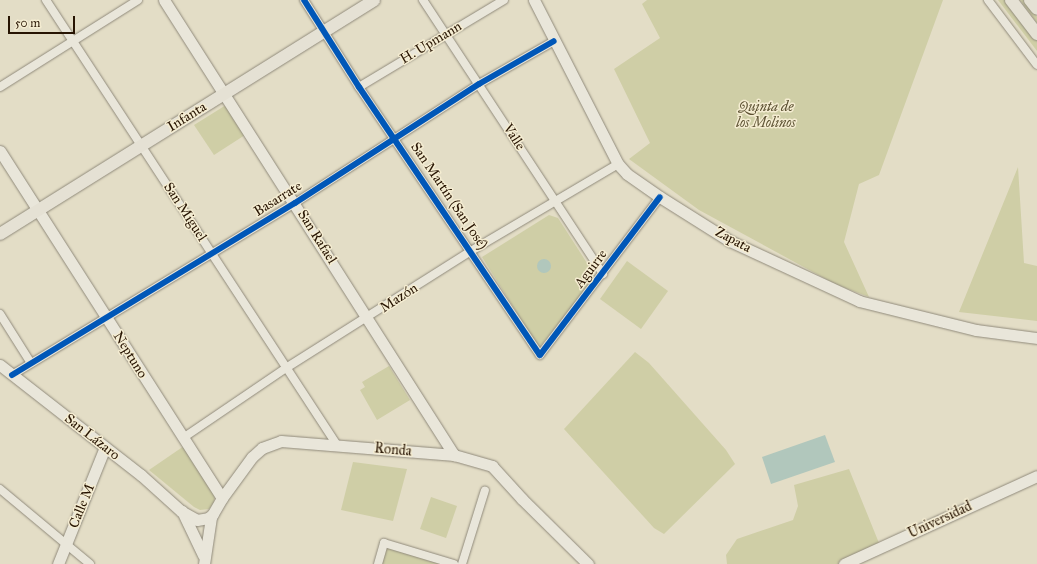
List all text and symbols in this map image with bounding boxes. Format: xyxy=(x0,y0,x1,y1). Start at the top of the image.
scale bar xyxy=(10,8,77,34)
text: 50 m xyxy=(15,16,40,30)
street label: H. Upmann xyxy=(397,18,465,68)
street label: Infanta xyxy=(164,99,210,135)
park label: Quinta de los Molinos xyxy=(736,99,796,132)
street label: Valle xyxy=(499,121,529,153)
street label: San Martín (San José) xyxy=(407,139,491,253)
street label: Basarrate xyxy=(251,178,305,220)
street label: San Miguel xyxy=(160,180,210,244)
street label: San Rafael xyxy=(294,207,340,267)
street label: Zapata xyxy=(712,224,754,256)
street label: Aguirre xyxy=(571,247,611,291)
street label: Mazón xyxy=(377,280,421,316)
street label: Neptuno xyxy=(109,329,151,381)
street label: San Lázaro xyxy=(61,410,123,464)
street label: Ronda xyxy=(374,440,412,460)
street label: Calle M xyxy=(66,481,98,531)
street label: Universidad xyxy=(905,498,975,542)

